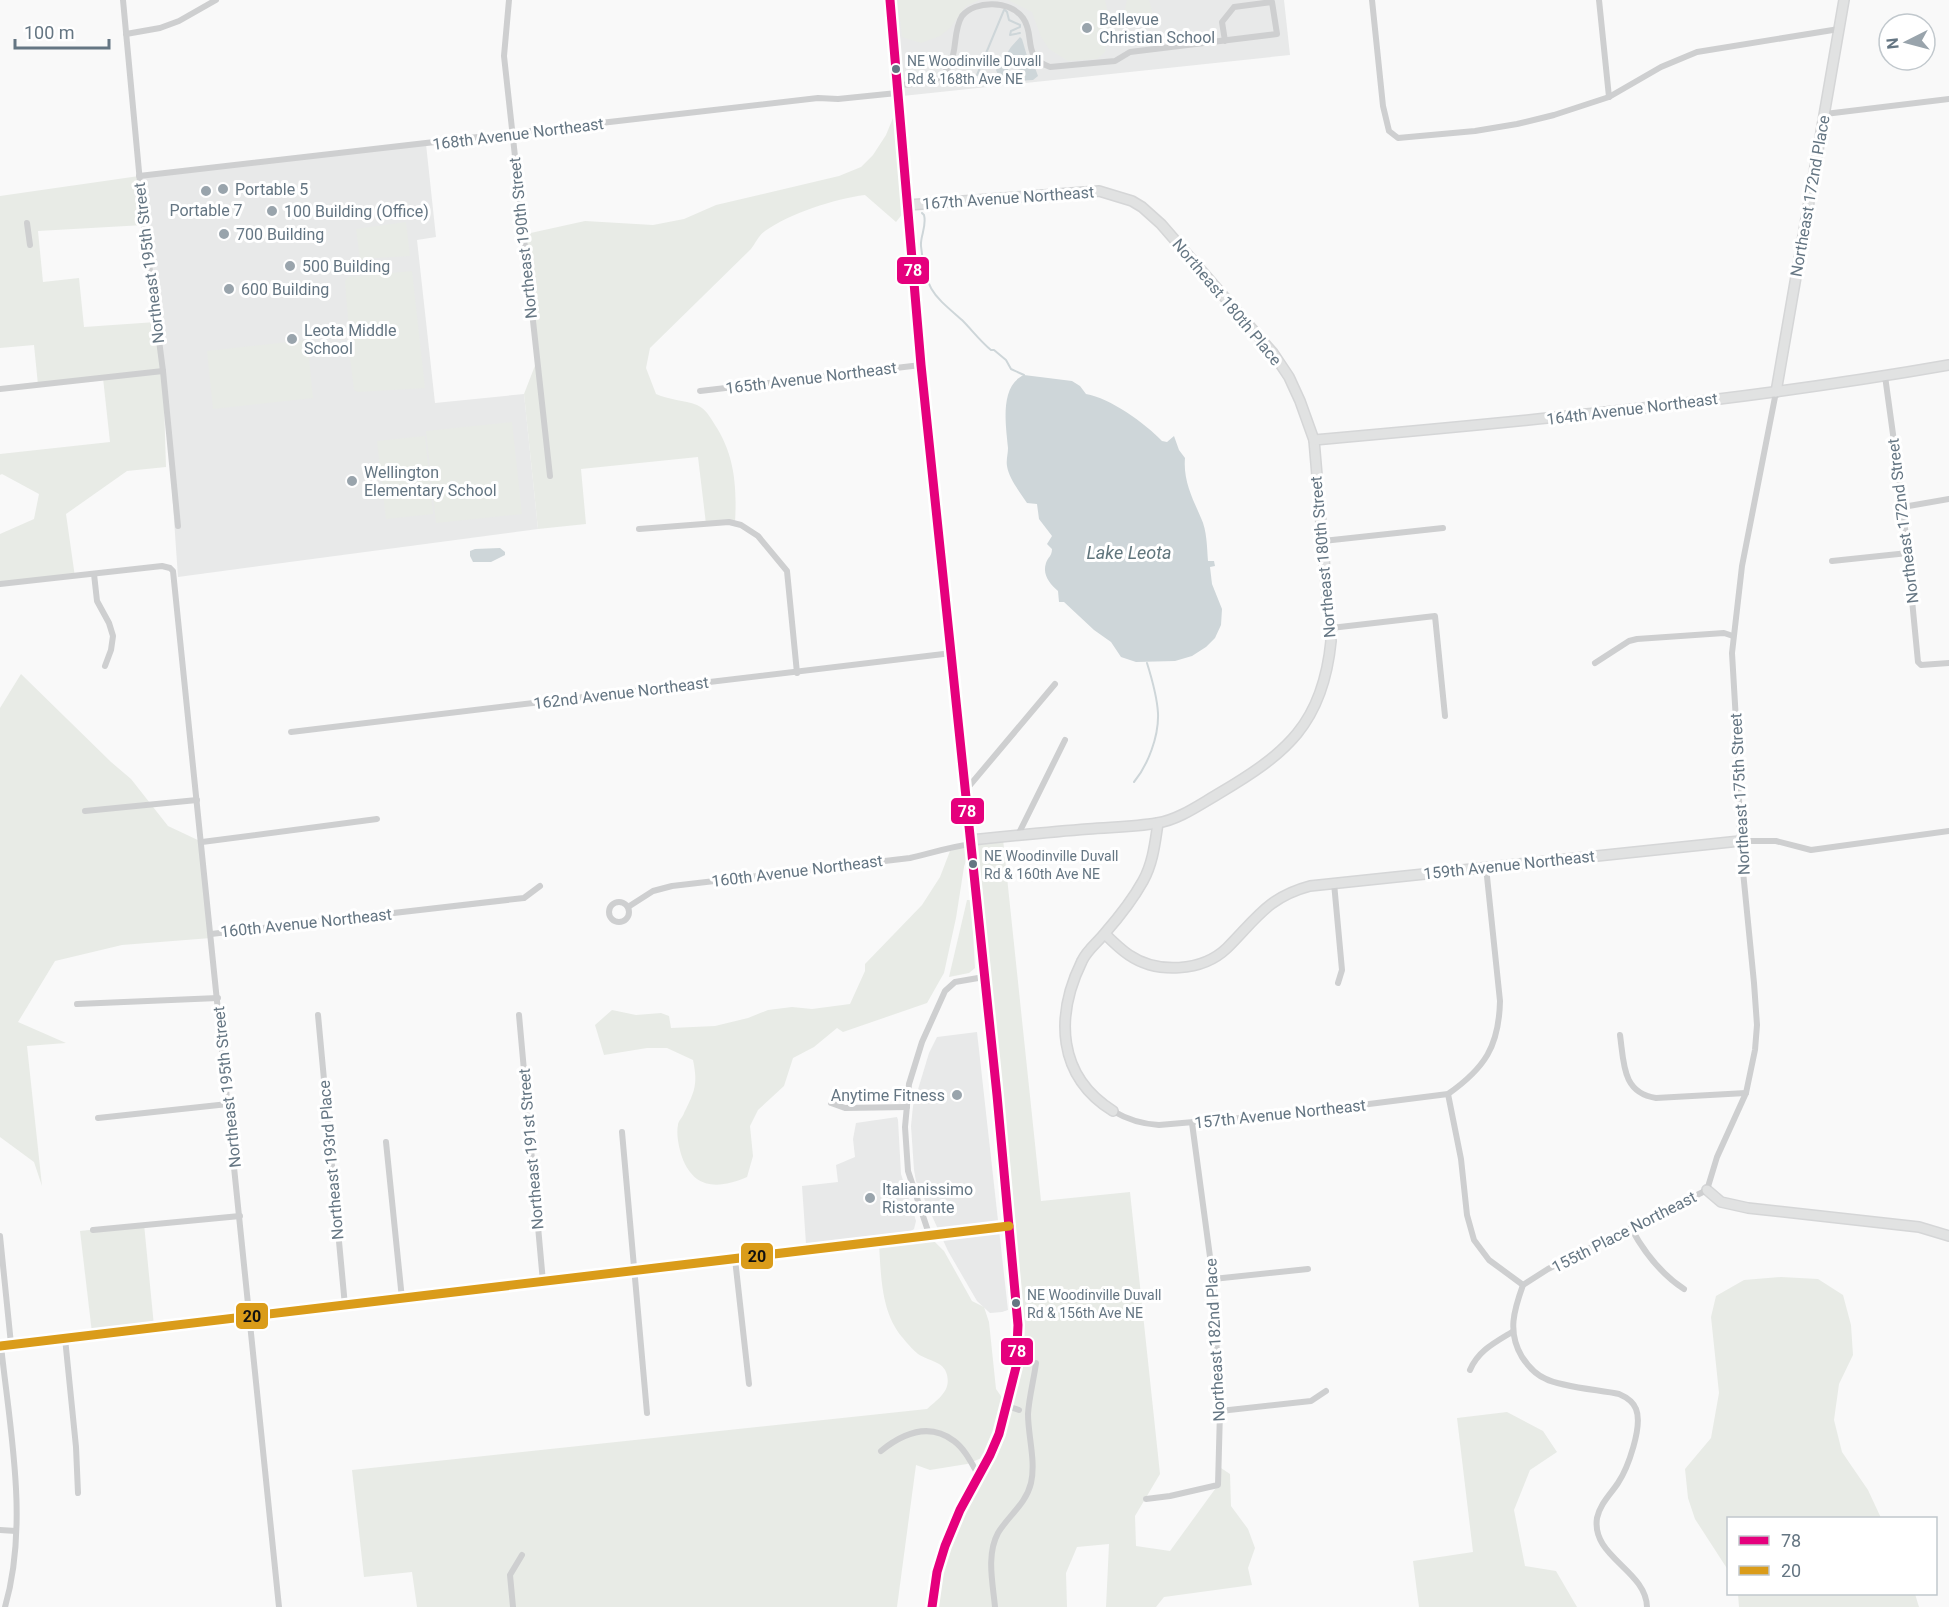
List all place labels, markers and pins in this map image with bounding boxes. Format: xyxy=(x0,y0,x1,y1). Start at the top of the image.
place label: Bellevue Christian School xyxy=(1099,10,1215,47)
marker: Bellevue Christian School xyxy=(1080,21,1094,35)
place label: NE Woodinville Duvall Rd & 168th Ave NE xyxy=(907,53,1042,87)
marker: NE Woodinville Duvall Rd & 168th Ave NE xyxy=(890,63,902,75)
place label: Portable 5 xyxy=(235,180,308,199)
marker: Portable 5 xyxy=(216,182,230,196)
marker: Portable 7 xyxy=(199,184,213,198)
place label: Portable 7 xyxy=(169,201,243,220)
place label: 100 Building (Office) xyxy=(284,202,429,221)
marker: 100 Building (Office) xyxy=(265,204,279,218)
place label: 700 Building xyxy=(236,225,324,244)
marker: 700 Building xyxy=(217,227,231,241)
place label: 500 Building xyxy=(302,257,390,276)
marker: 500 Building xyxy=(283,259,297,273)
place label: 600 Building xyxy=(241,280,329,299)
marker: 600 Building xyxy=(222,282,236,296)
place label: Leota Middle School xyxy=(304,321,396,358)
marker: Leota Middle School xyxy=(285,332,299,346)
place label: Wellington Elementary School xyxy=(364,463,497,500)
marker: Wellington Elementary School xyxy=(345,474,359,488)
place label: NE Woodinville Duvall Rd & 160th Ave NE xyxy=(984,848,1119,882)
marker: NE Woodinville Duvall Rd & 160th Ave NE xyxy=(967,858,979,870)
place label: Anytime Fitness xyxy=(831,1086,945,1105)
marker: Anytime Fitness xyxy=(950,1088,964,1102)
place label: Italianissimo Ristorante xyxy=(882,1180,973,1217)
marker: Italianissimo Ristorante xyxy=(863,1191,877,1205)
place label: NE Woodinville Duvall Rd & 156th Ave NE xyxy=(1027,1287,1162,1321)
marker: NE Woodinville Duvall Rd & 156th Ave NE xyxy=(1010,1297,1022,1309)

